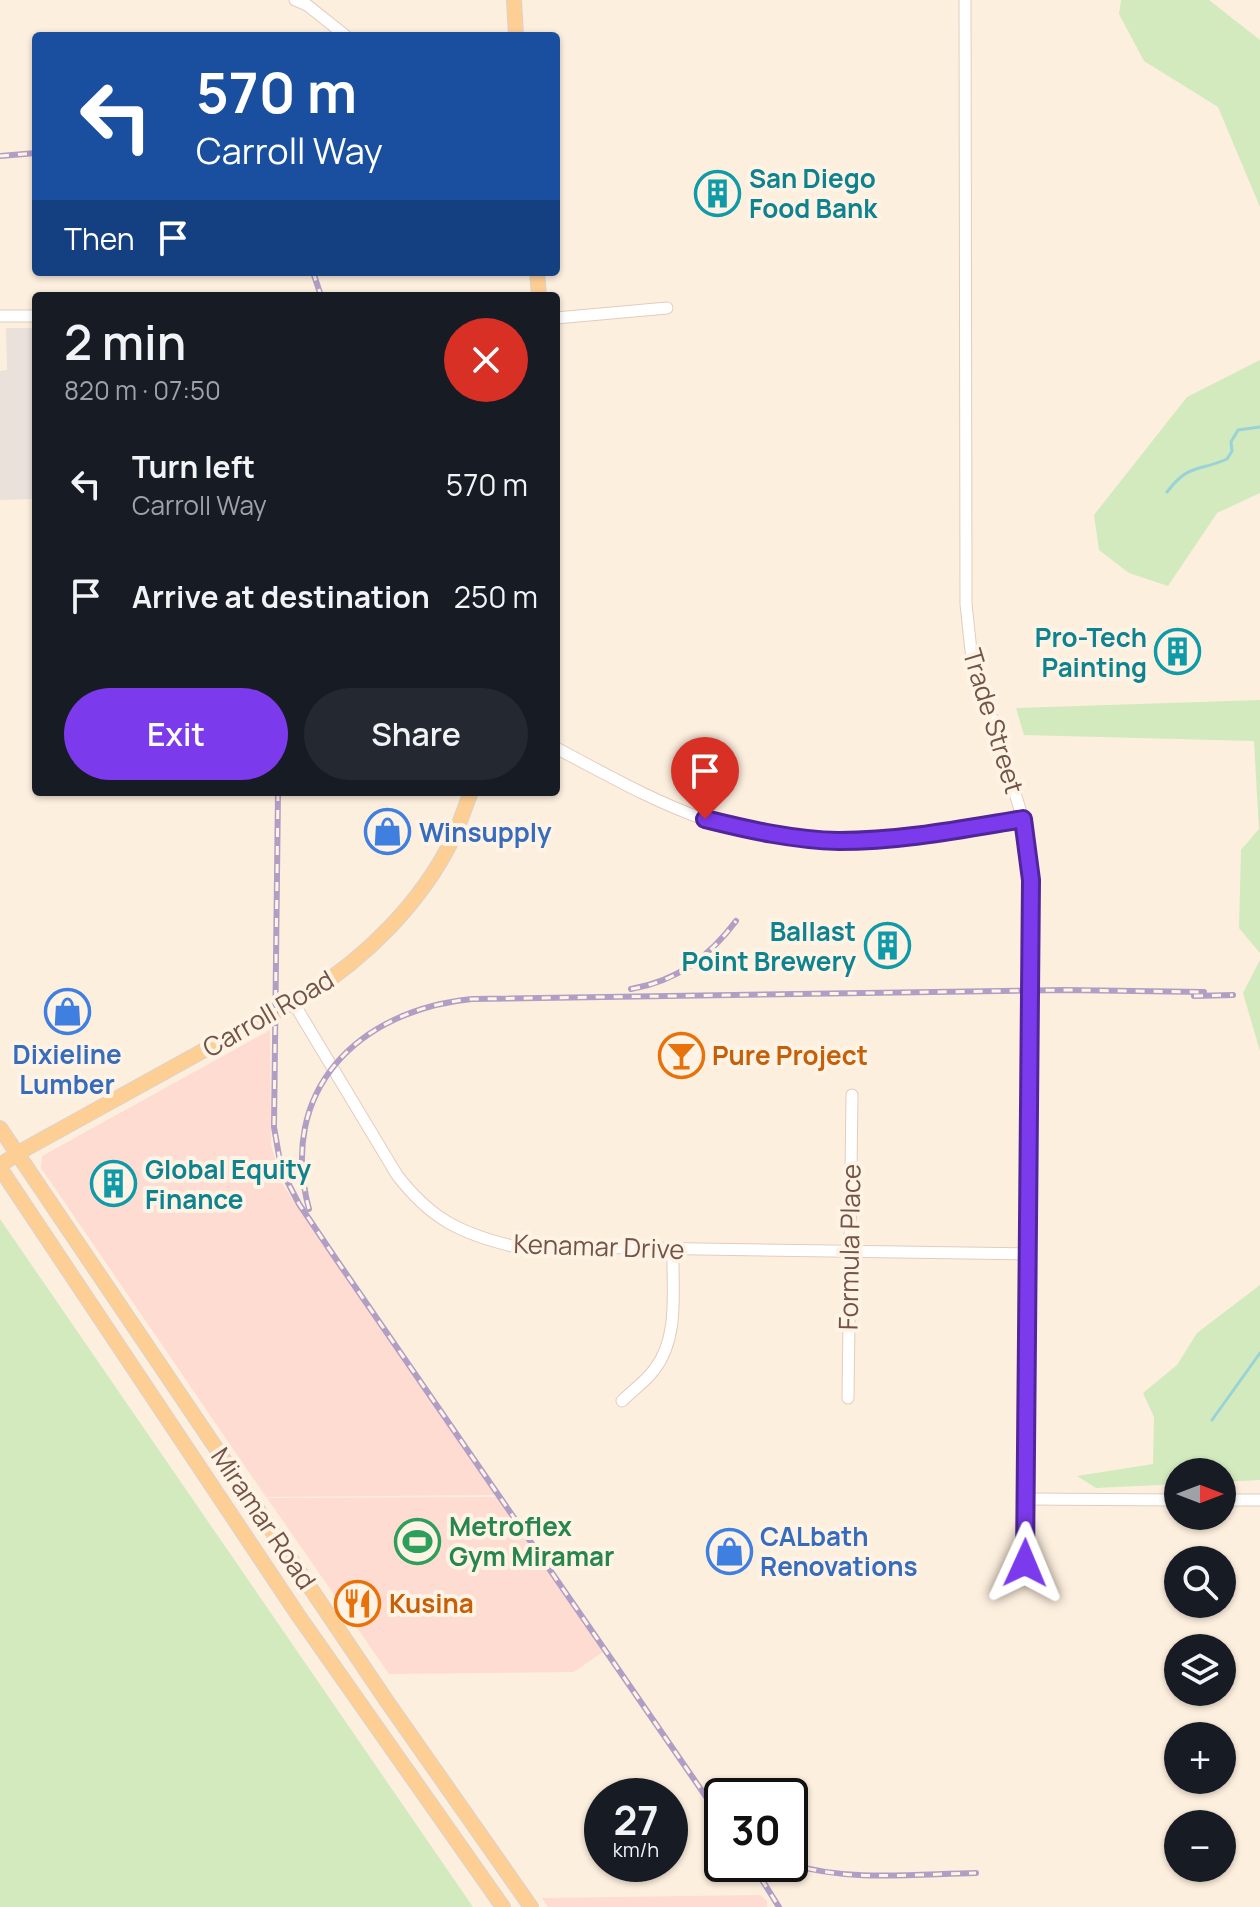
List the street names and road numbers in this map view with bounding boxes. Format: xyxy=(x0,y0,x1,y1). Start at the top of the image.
street label: Trade Street xyxy=(955,644,1033,798)
street label: Carroll Road xyxy=(196,961,340,1065)
street label: Formula Place xyxy=(830,1164,868,1330)
street label: Kenamar Drive xyxy=(513,1225,685,1267)
street label: Miramar Road xyxy=(203,1440,325,1596)

